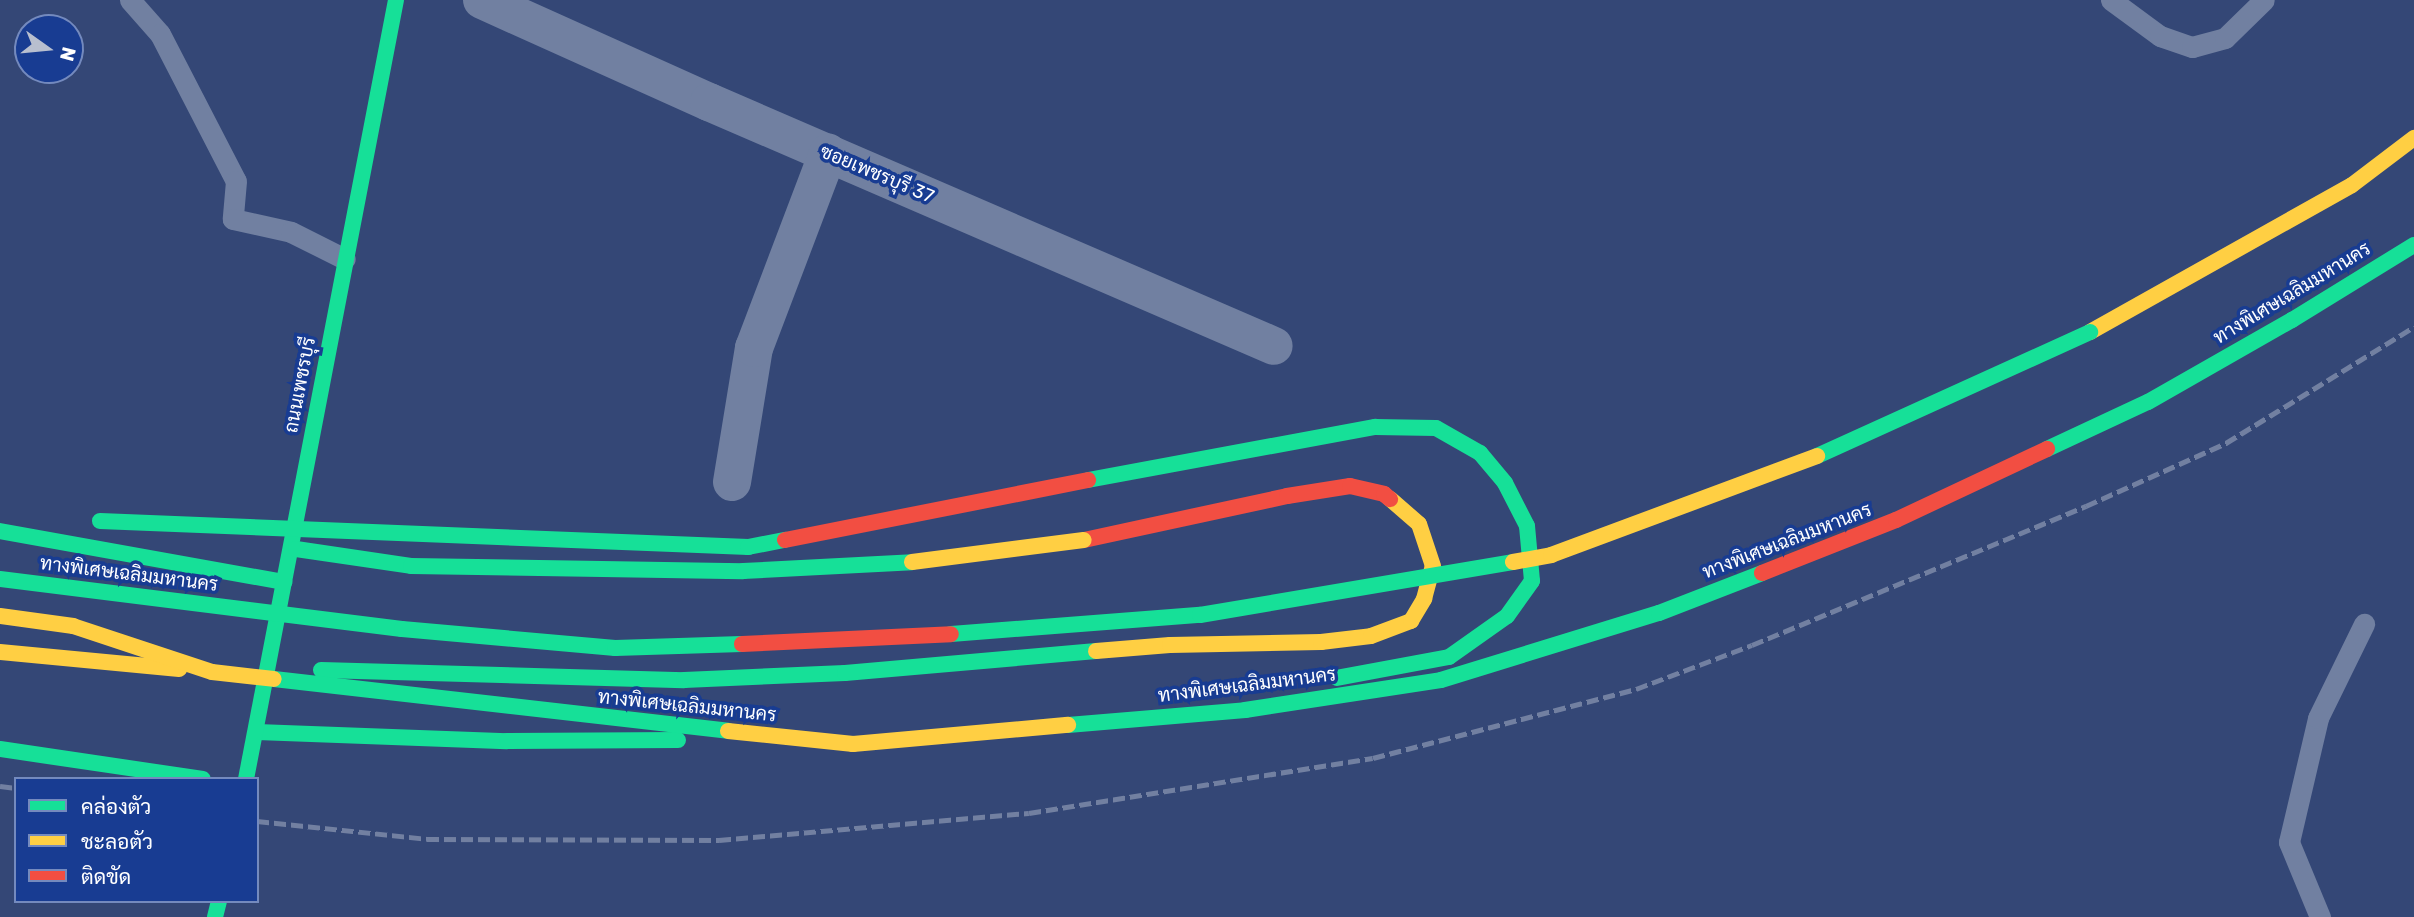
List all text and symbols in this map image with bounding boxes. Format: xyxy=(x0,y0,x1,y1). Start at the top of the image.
north arrow xyxy=(14,14,84,84)
text: N xyxy=(55,44,81,64)
street label: ซอยเพชรบุรี 37 xyxy=(817,140,937,208)
street label: ทางพิเศษเฉลิมมหานคร xyxy=(2209,237,2375,349)
street label: ถนนเพชรบุรี xyxy=(280,335,320,435)
street label: ทางพิเศษเฉลิมมหานคร xyxy=(1699,498,1875,584)
street label: ทางพิเศษเฉลิมมหานคร xyxy=(39,552,219,596)
street label: ทางพิเศษเฉลิมมหานคร xyxy=(1157,663,1337,707)
street label: ทางพิเศษเฉลิมมหานคร xyxy=(597,685,777,727)
legend xyxy=(14,777,259,903)
text: คล่องตัว xyxy=(81,794,151,819)
text: ชะลอตัว xyxy=(81,829,153,854)
text: ติดขัด xyxy=(81,864,131,889)

